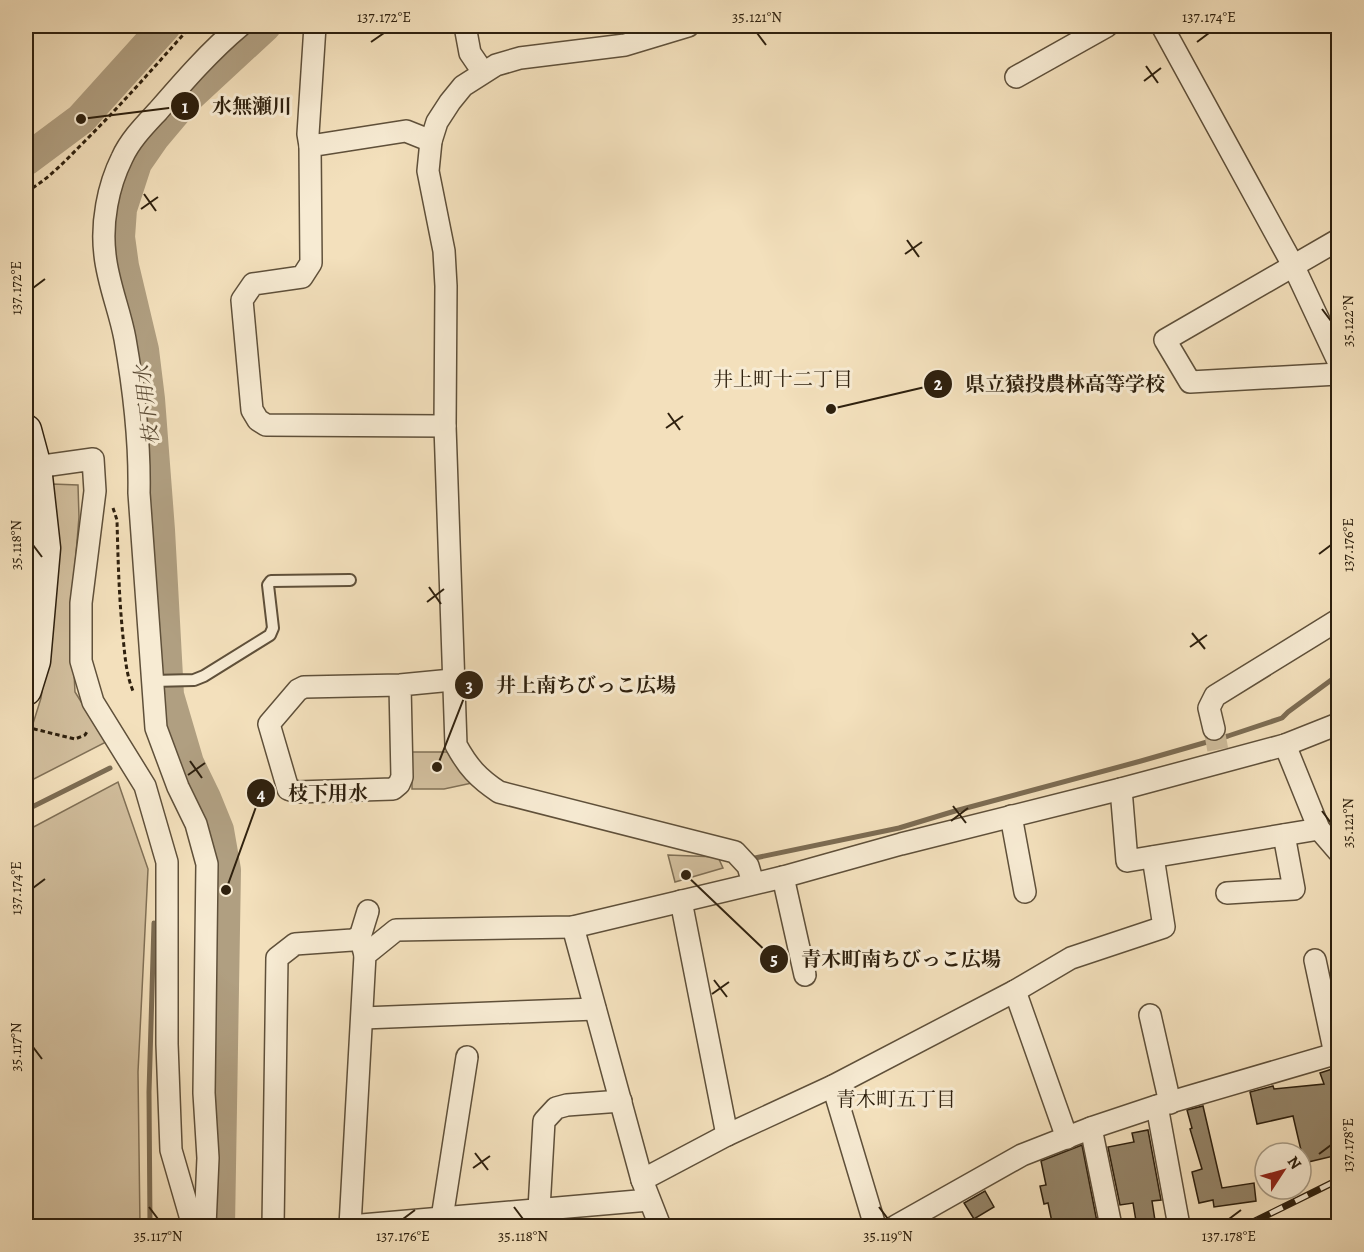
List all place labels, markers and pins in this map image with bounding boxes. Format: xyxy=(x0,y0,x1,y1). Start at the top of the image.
callout: 水無瀬川 xyxy=(170,87,304,125)
callout: 県立猿投農林高等学校 xyxy=(923,365,1177,403)
callout: 井上南ちびっこ広場 xyxy=(454,666,688,704)
callout: 枝下用水 xyxy=(246,774,380,812)
callout: 青木町南ちびっこ広場 xyxy=(759,940,1013,978)

